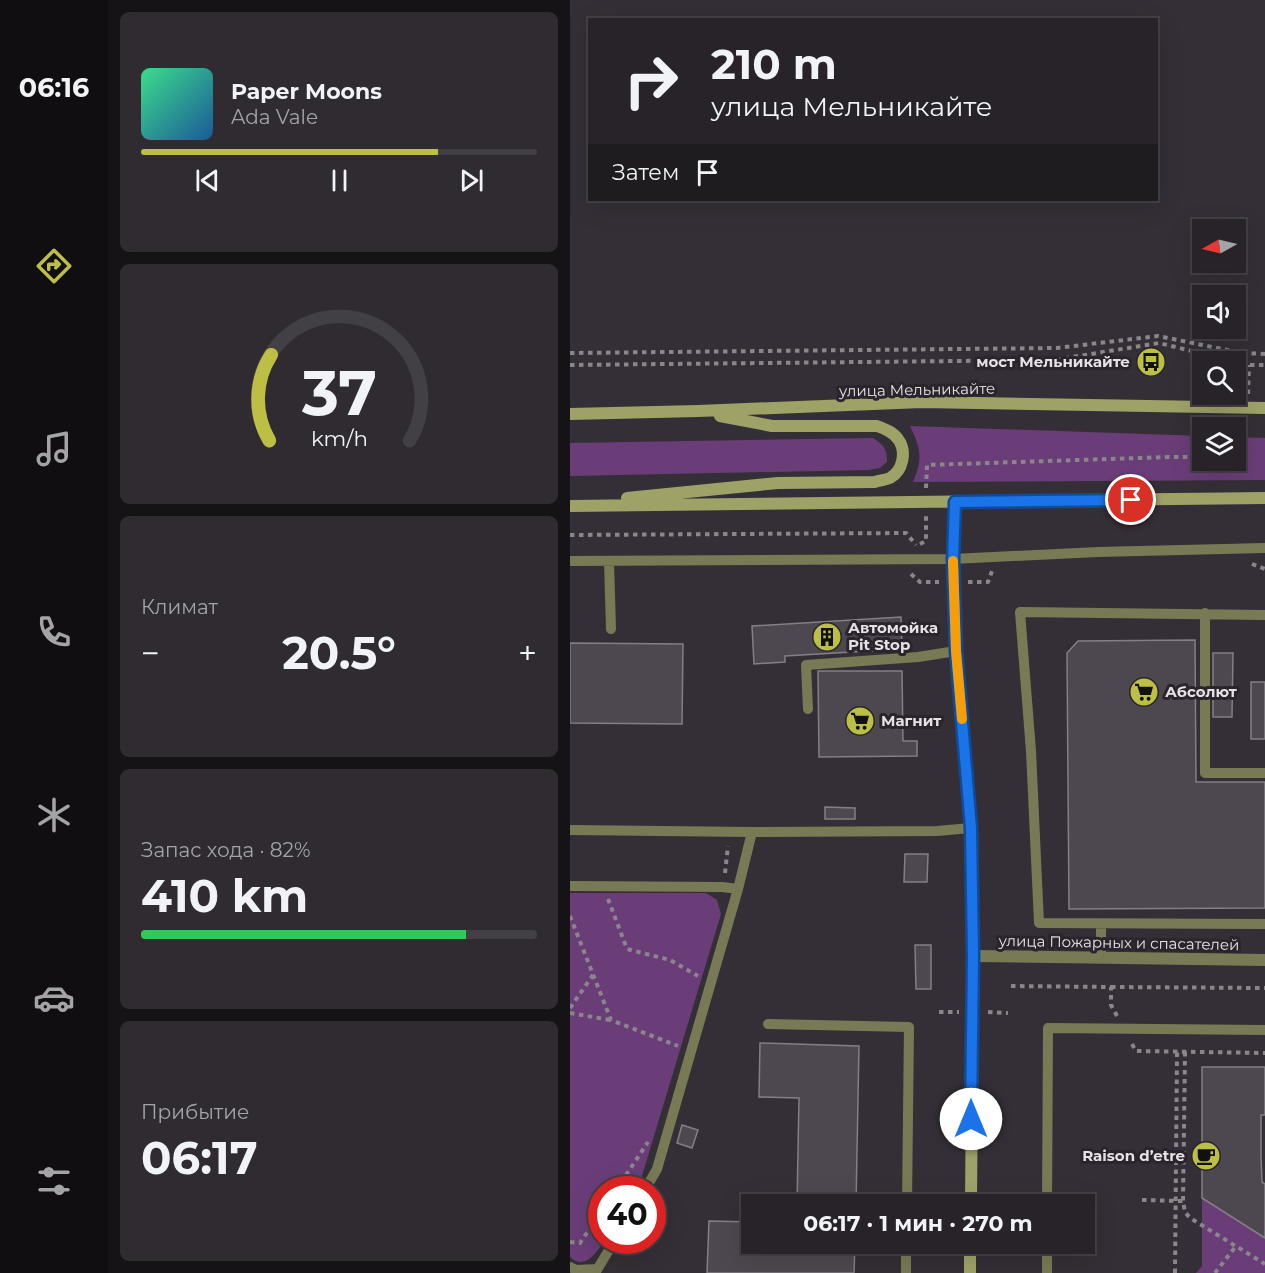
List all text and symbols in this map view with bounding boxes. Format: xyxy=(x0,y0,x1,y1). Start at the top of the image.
text: 210 m xyxy=(711,38,837,90)
icon: right xyxy=(612,42,690,120)
text: 06:16 xyxy=(19,71,89,104)
text: Paper Moons xyxy=(231,78,382,105)
text: улица Мельникайте xyxy=(711,90,992,123)
text: Ada Vale xyxy=(231,105,318,129)
icon: arrive xyxy=(691,156,724,189)
text: Затем xyxy=(612,159,679,186)
icon: previous xyxy=(191,164,224,197)
icon: pause xyxy=(323,164,356,197)
icon: next xyxy=(455,164,488,197)
north arrow xyxy=(1192,219,1246,273)
map controls xyxy=(1192,219,1246,471)
icon: directions xyxy=(33,245,75,287)
button: sound xyxy=(1192,285,1246,339)
bus stop icon: мост Мельникайте xyxy=(1135,346,1167,378)
button: search xyxy=(1192,351,1246,405)
place label: мост Мельникайте xyxy=(976,352,1130,371)
text: 37 xyxy=(300,355,377,431)
street label: улица Мельникайте xyxy=(838,379,995,400)
button: layers xyxy=(1192,417,1246,471)
text: km/h xyxy=(310,426,368,452)
icon: music xyxy=(33,428,75,470)
pin xyxy=(1105,474,1156,525)
icon: arrive xyxy=(1114,483,1147,516)
text: Климат xyxy=(141,595,218,619)
icon: phone xyxy=(33,611,75,653)
place label: Автомойка Pit Stop xyxy=(848,618,938,654)
building icon: Автомойка Pit Stop xyxy=(811,621,843,653)
text: 20.5° xyxy=(282,625,396,680)
text: − xyxy=(141,633,160,673)
text: + xyxy=(518,633,537,673)
supermarket icon: Абсолют xyxy=(1128,676,1160,708)
place label: Абсолют xyxy=(1165,682,1237,701)
supermarket icon: Магнит xyxy=(844,705,876,737)
place label: Магнит xyxy=(881,711,941,730)
icon: climate xyxy=(33,794,75,836)
text: Запас хода · 82% xyxy=(141,838,311,862)
text: 410 km xyxy=(141,868,308,923)
street label: улица Пожарных и спасателей xyxy=(997,931,1240,954)
icon: car xyxy=(33,977,75,1019)
position arrow xyxy=(939,1087,1003,1151)
text: Прибытие xyxy=(141,1100,249,1124)
text: 06:17 xyxy=(141,1130,258,1185)
cafe icon: Raison d’etre xyxy=(1190,1140,1222,1172)
place label: Raison d’etre xyxy=(1082,1146,1185,1165)
icon: filters xyxy=(33,1160,75,1202)
speed limit sign: 40 xyxy=(588,1176,666,1254)
text: 06:17 · 1 мин · 270 m xyxy=(803,1210,1033,1237)

